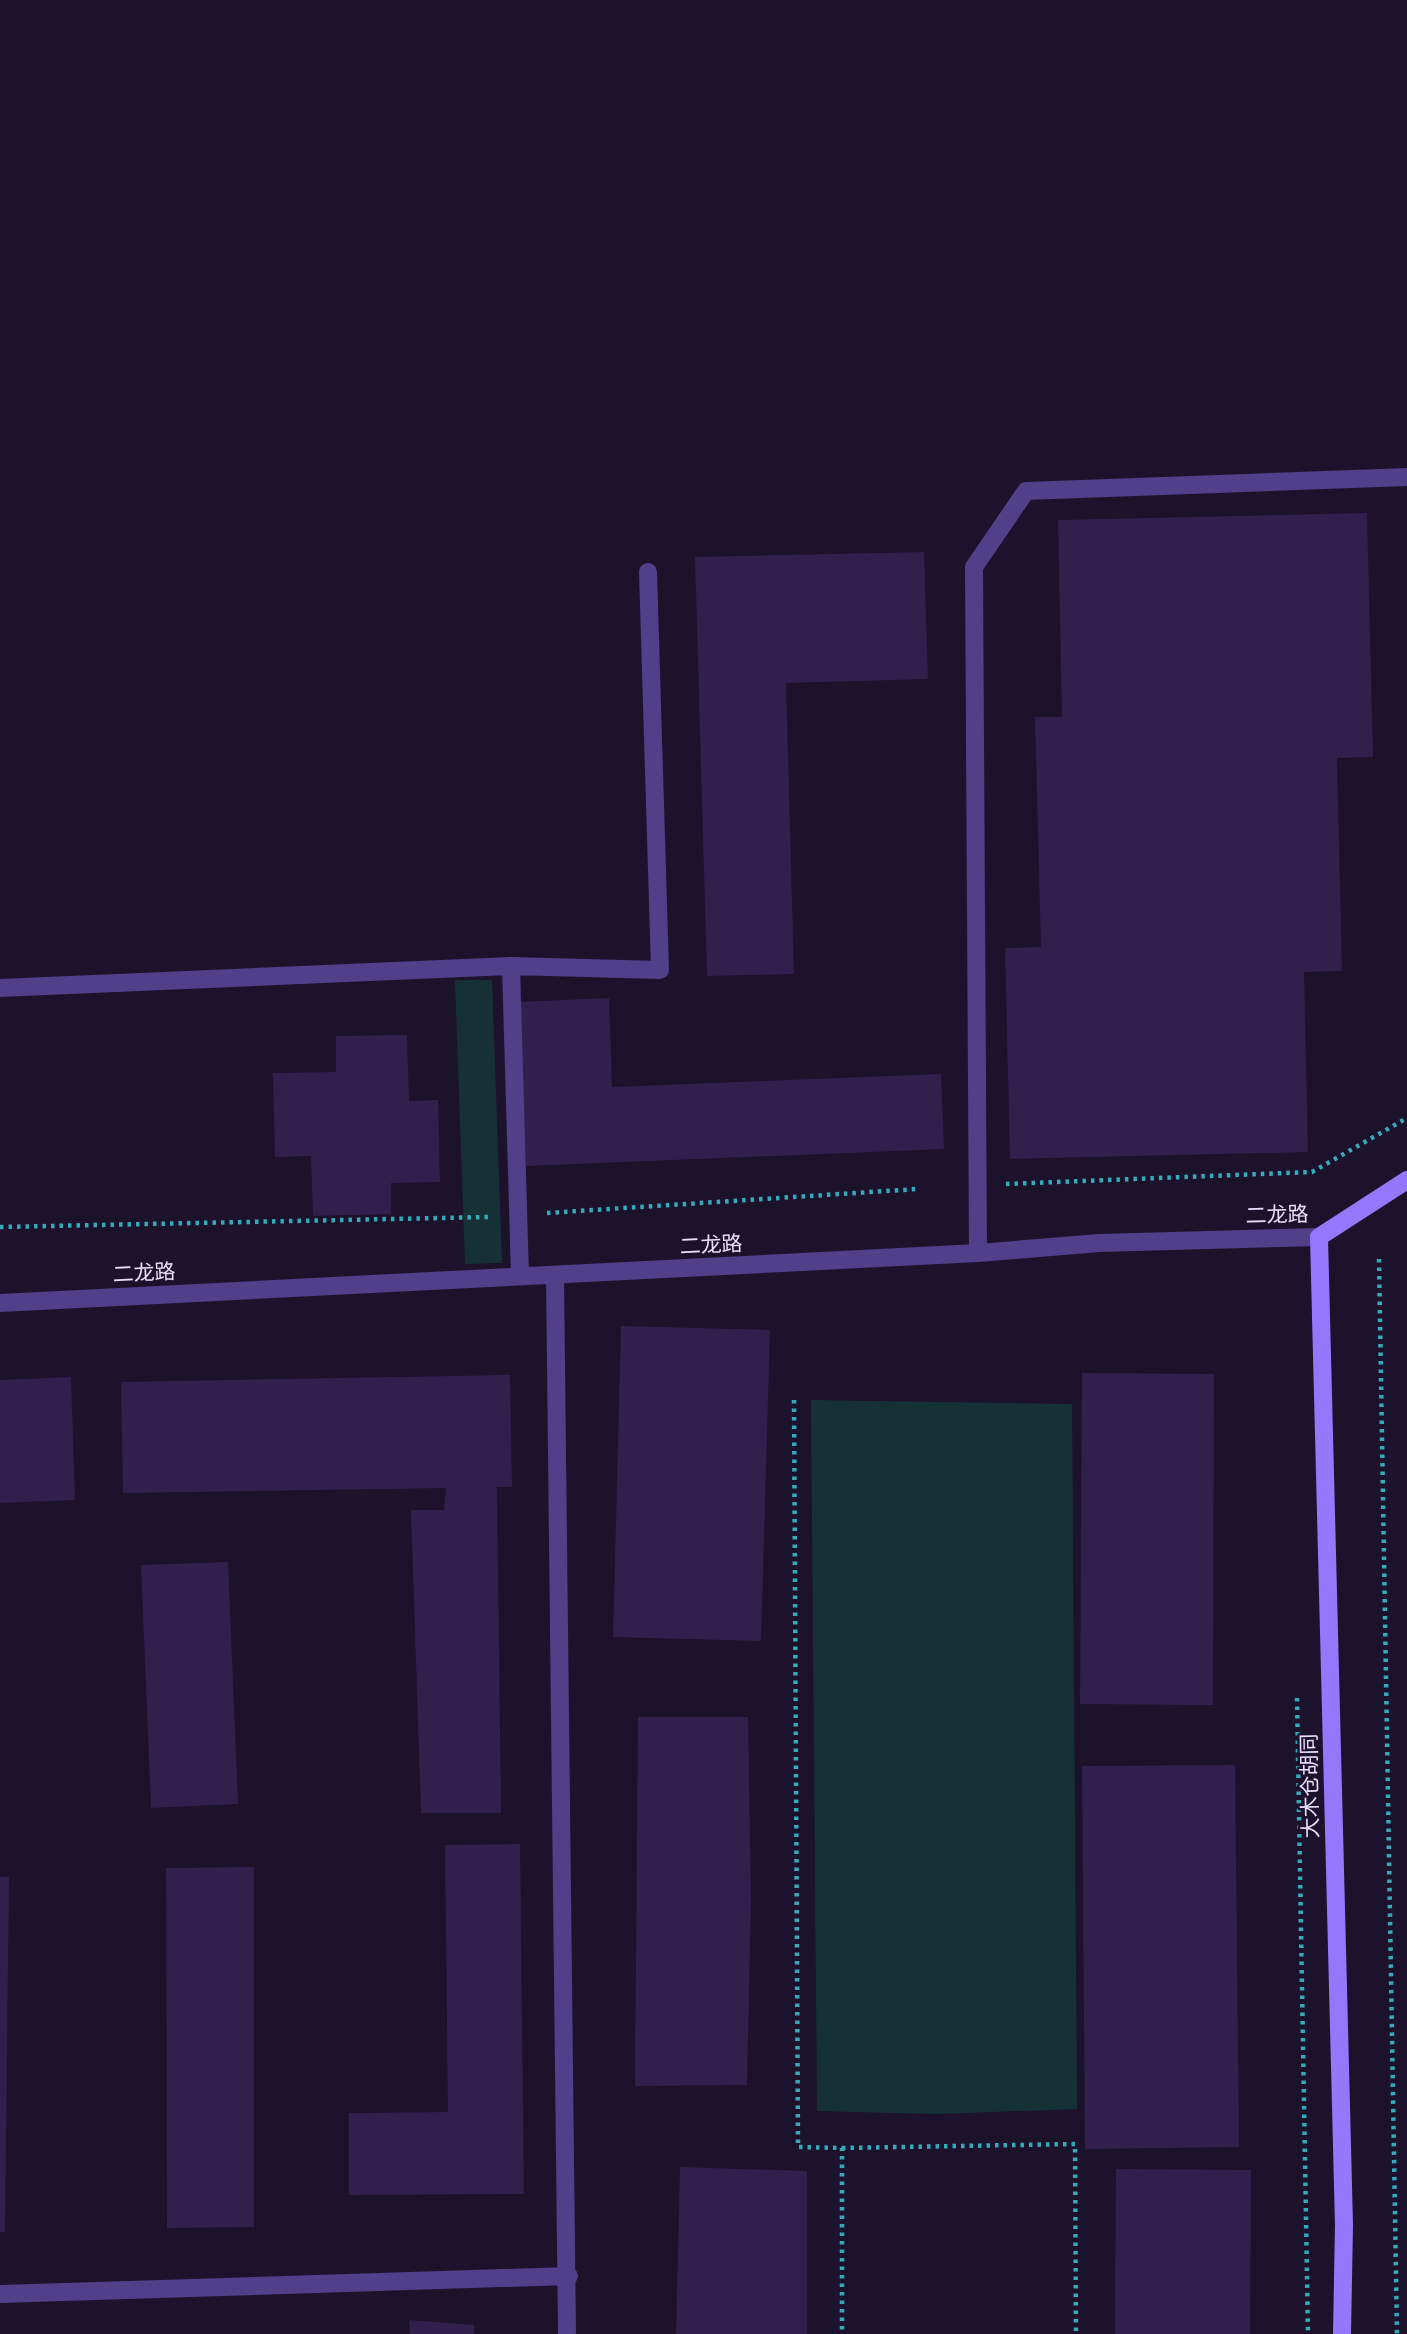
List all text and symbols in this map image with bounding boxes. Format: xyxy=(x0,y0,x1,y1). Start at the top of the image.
street label: 二龙路 xyxy=(1245,1201,1309,1227)
street label: 二龙路 xyxy=(679,1230,743,1258)
street label: 二龙路 xyxy=(112,1258,176,1286)
street label: 大木仓胡同 xyxy=(1296,1733,1322,1839)

